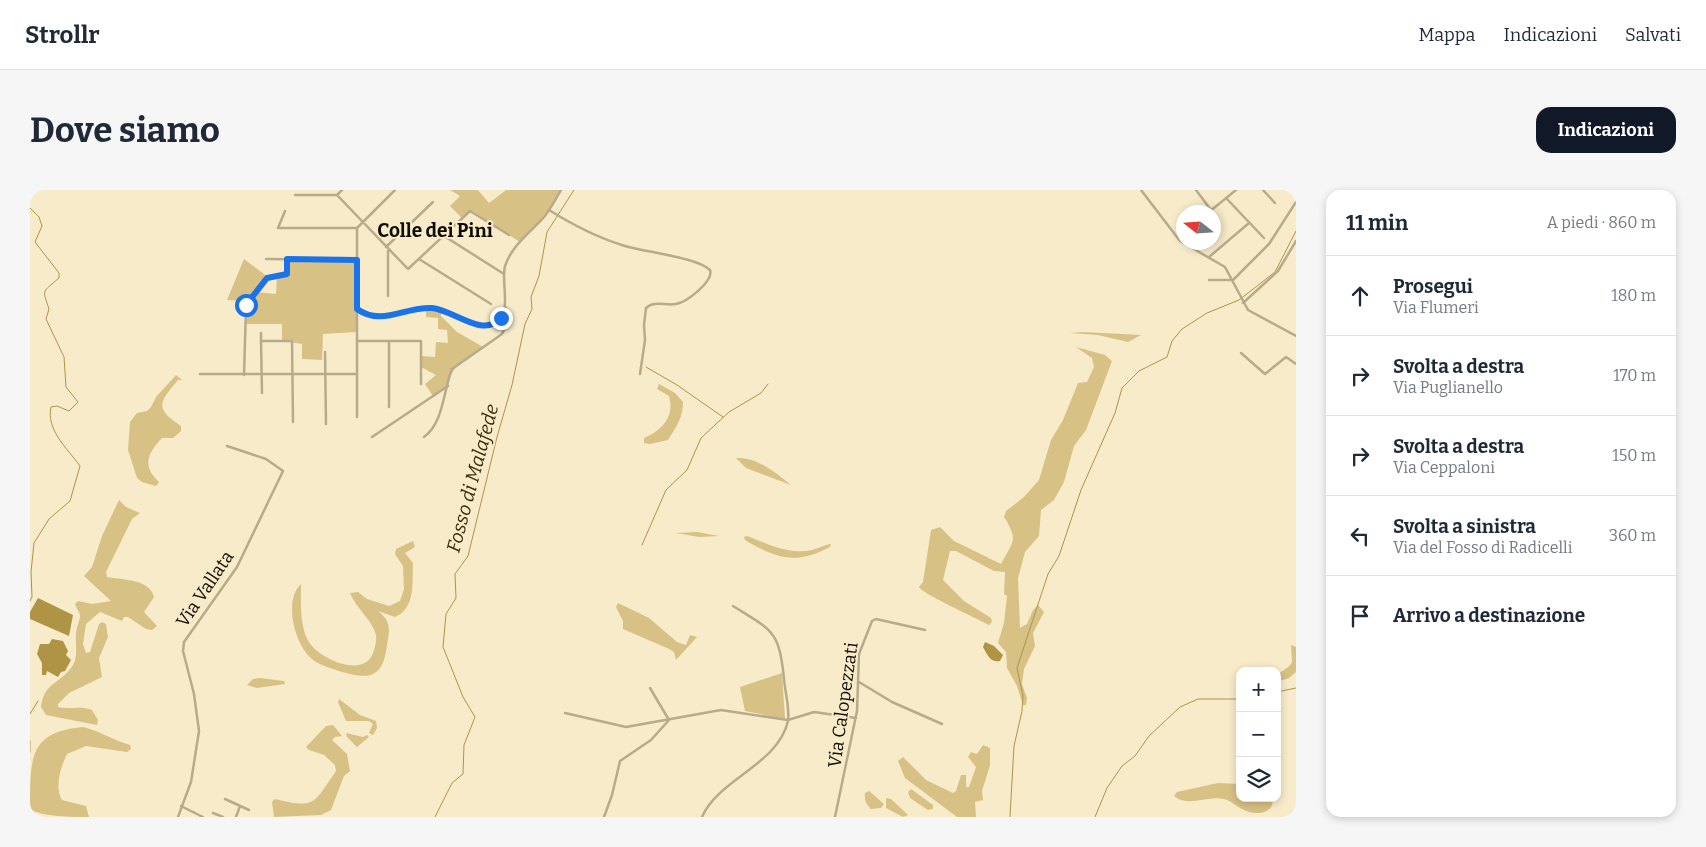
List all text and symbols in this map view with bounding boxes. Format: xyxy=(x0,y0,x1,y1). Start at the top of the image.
text: Strollr xyxy=(25,21,100,49)
text: Mappa xyxy=(1419,24,1475,46)
text: Indicazioni xyxy=(1503,24,1597,46)
text: Salvati xyxy=(1625,24,1681,46)
button: Indicazioni xyxy=(1536,107,1676,153)
text: Dove siamo xyxy=(30,109,220,151)
north arrow xyxy=(1176,205,1221,250)
text: 11 min xyxy=(1346,210,1408,236)
text: A piedi · 860 m xyxy=(1547,213,1656,232)
district label: Colle dei Pini xyxy=(377,219,493,242)
text: Prosegui xyxy=(1393,275,1473,298)
icon: ahead xyxy=(1346,282,1374,310)
text: 180 m xyxy=(1611,286,1656,305)
route start xyxy=(235,294,258,317)
text: Via Flumeri xyxy=(1393,298,1479,317)
route end xyxy=(490,307,513,330)
text: Svolta a destra xyxy=(1393,355,1524,378)
icon: right xyxy=(1346,362,1374,390)
text: 170 m xyxy=(1613,366,1656,385)
text: Via Puglianello xyxy=(1393,378,1503,397)
water label: Fosso di Malafede xyxy=(442,401,503,555)
text: Svolta a destra xyxy=(1393,435,1524,458)
icon: right xyxy=(1346,442,1374,470)
text: 150 m xyxy=(1612,446,1656,465)
text: Via Ceppaloni xyxy=(1393,458,1495,477)
text: Svolta a sinistra xyxy=(1393,515,1536,538)
icon: left xyxy=(1346,522,1374,550)
text: 360 m xyxy=(1609,526,1656,545)
text: Via del Fosso di Radicelli xyxy=(1393,538,1572,557)
street label: Via Vallata xyxy=(171,547,239,631)
icon: arrive xyxy=(1346,602,1374,630)
text: Arrivo a destinazione xyxy=(1393,604,1585,627)
street label: Via Calopezzati xyxy=(823,641,863,769)
map controls xyxy=(1236,667,1281,802)
button: + xyxy=(1236,667,1281,712)
button: − xyxy=(1236,712,1281,757)
button: layers xyxy=(1236,757,1281,802)

